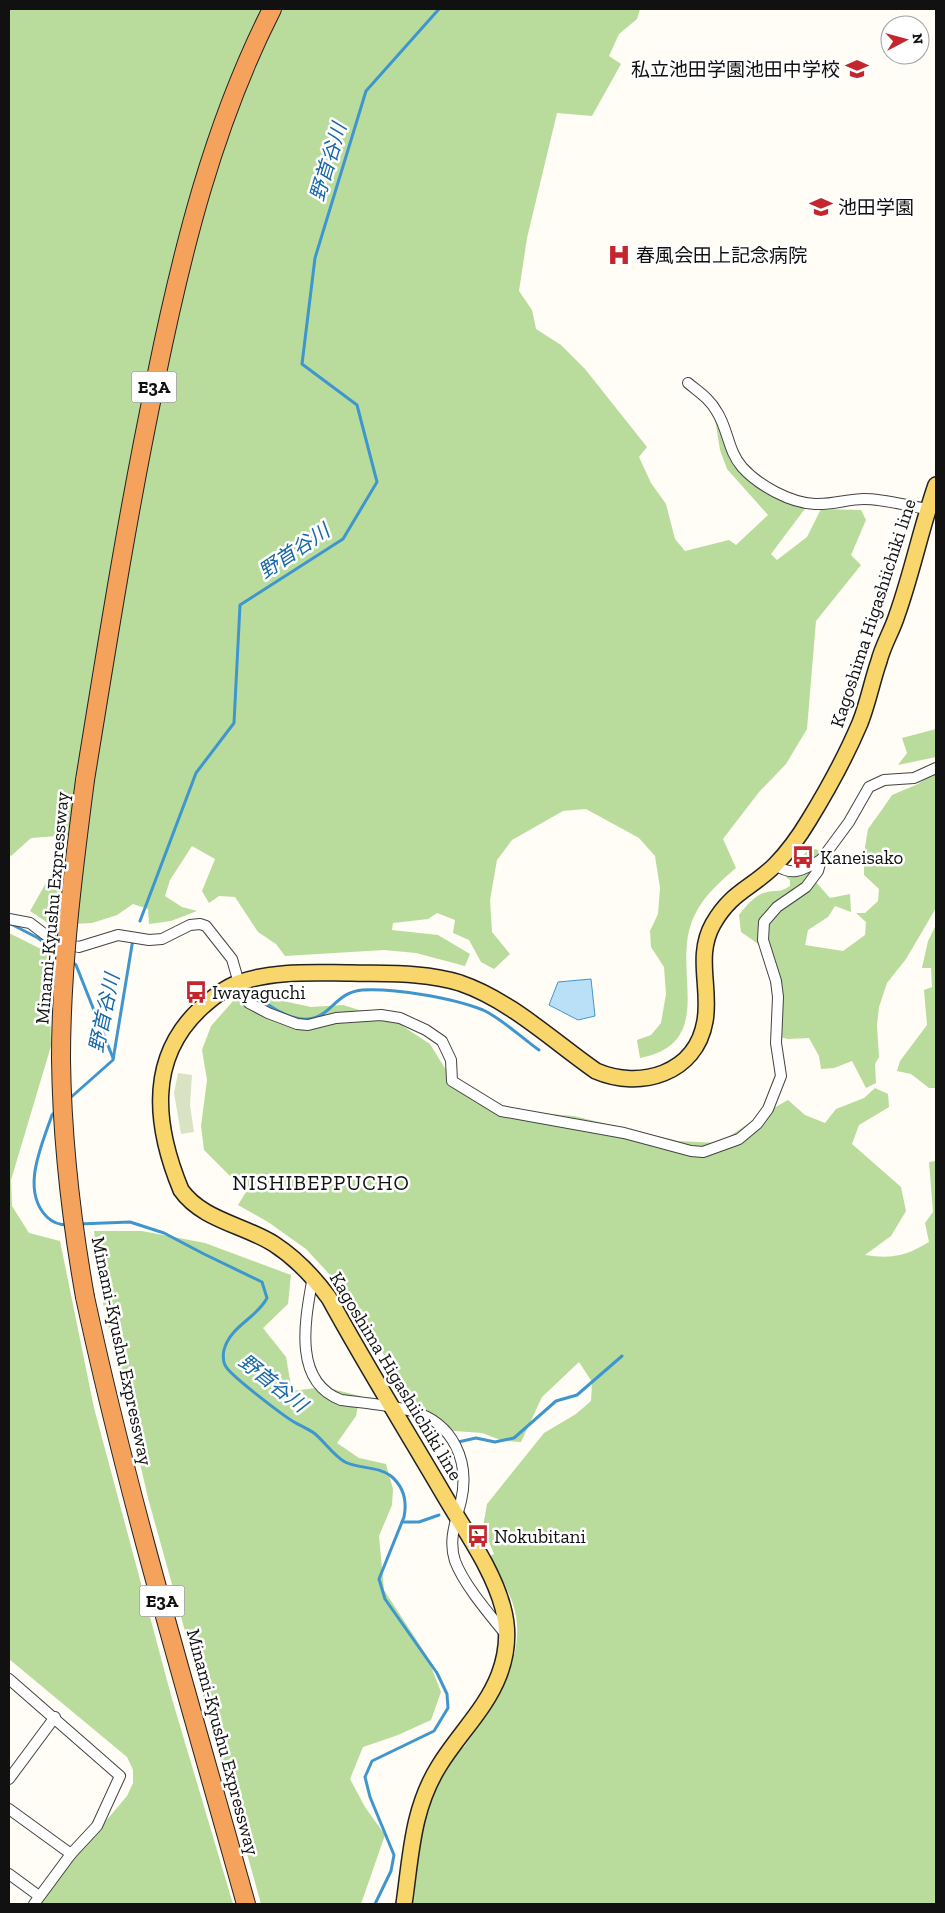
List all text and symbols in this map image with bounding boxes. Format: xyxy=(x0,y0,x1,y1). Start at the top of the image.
north arrow xyxy=(880,15,930,65)
text: N xyxy=(908,33,926,45)
school or university icon: 私立池田学園池田中学校 xyxy=(844,56,870,82)
place label: 私立池田学園池田中学校 xyxy=(631,58,840,81)
water label: 野首谷川 xyxy=(305,118,352,204)
school or university icon: 池田学園 xyxy=(808,194,834,220)
place label: 池田学園 xyxy=(838,196,914,219)
hospital icon: 春風会田上記念病院 xyxy=(606,242,632,268)
place label: 春風会田上記念病院 xyxy=(636,244,807,267)
road number: E3A xyxy=(132,372,176,402)
street label: Kagoshima Higashiichiki line xyxy=(825,496,921,730)
water label: 野首谷川 xyxy=(254,518,336,583)
street label: Minami-Kyushu Expressway xyxy=(30,791,74,1025)
bus stop icon: Kaneisako xyxy=(790,844,816,870)
place label: Kaneisako xyxy=(820,846,904,869)
water label: 野首谷川 xyxy=(84,969,124,1055)
bus stop icon: Iwayaguchi xyxy=(183,979,209,1005)
place label: Iwayaguchi xyxy=(212,981,306,1004)
district label: NISHIBEPPUCHO xyxy=(232,1170,410,1195)
street label: Minami-Kyushu Expressway xyxy=(87,1235,158,1468)
street label: Kagoshima Higashiichiki line xyxy=(325,1268,467,1484)
water label: 野首谷川 xyxy=(234,1349,313,1418)
bus stop icon: Nokubitani xyxy=(465,1523,491,1549)
place label: Nokubitani xyxy=(494,1525,586,1548)
road number: E3A xyxy=(140,1585,184,1616)
street label: Minami-Kyushu Expressway xyxy=(182,1626,264,1858)

